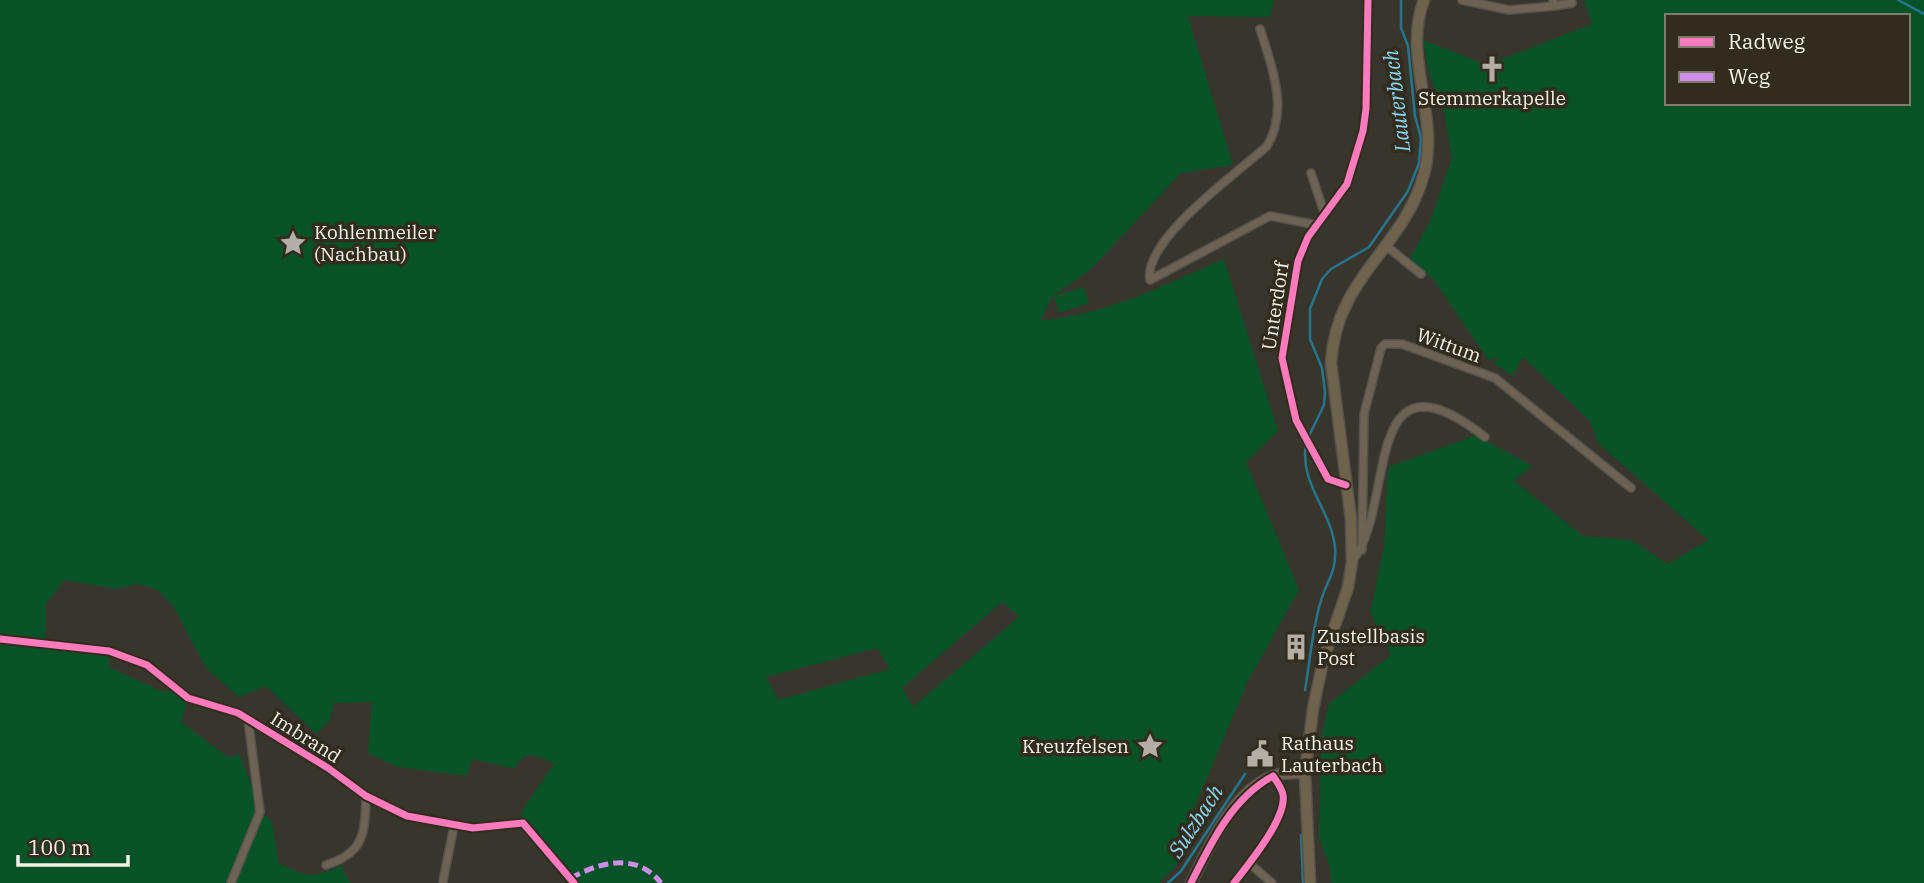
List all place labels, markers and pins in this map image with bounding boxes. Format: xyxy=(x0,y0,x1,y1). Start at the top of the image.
church icon: Stemmerkapelle xyxy=(1477,54,1507,84)
place label: Stemmerkapelle xyxy=(1418,86,1566,110)
place label: Kohlenmeiler (Nachbau) xyxy=(314,220,437,266)
place icon: Kohlenmeiler (Nachbau) xyxy=(278,228,308,258)
place label: Zustellbasis Post xyxy=(1317,624,1425,670)
building icon: Zustellbasis Post xyxy=(1281,632,1311,662)
place icon: Kreuzfelsen xyxy=(1135,731,1165,761)
place label: Rathaus Lauterbach xyxy=(1281,731,1383,777)
place label: Kreuzfelsen xyxy=(1022,734,1129,758)
public building icon: Rathaus Lauterbach xyxy=(1245,739,1275,769)

